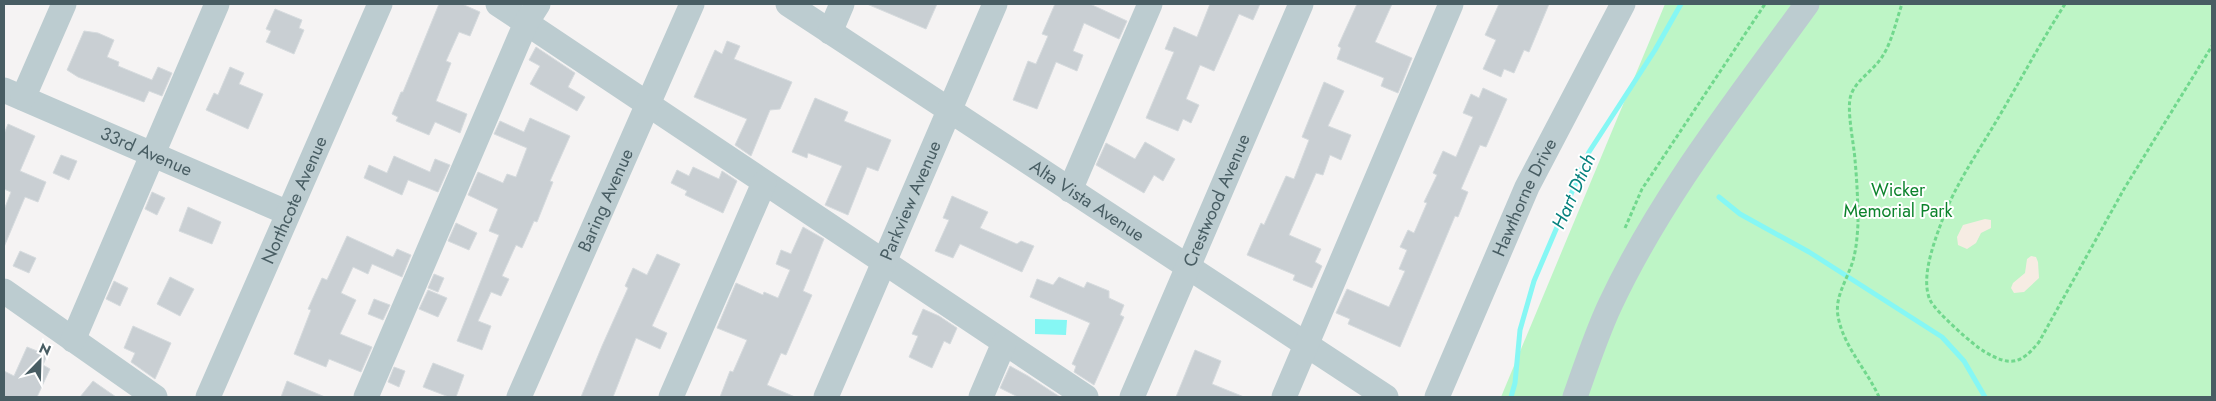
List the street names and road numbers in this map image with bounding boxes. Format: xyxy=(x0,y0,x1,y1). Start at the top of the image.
street label: 33rd Avenue xyxy=(96,120,196,183)
street label: Crestwood Avenue xyxy=(1176,130,1257,271)
street label: Northcote Avenue xyxy=(255,132,334,268)
street label: Hawthorne Drive xyxy=(1486,134,1563,260)
street label: Parkview Avenue xyxy=(873,137,948,264)
street label: Baring Avenue xyxy=(571,144,640,256)
street label: Alta Vista Avenue xyxy=(1025,153,1150,248)

